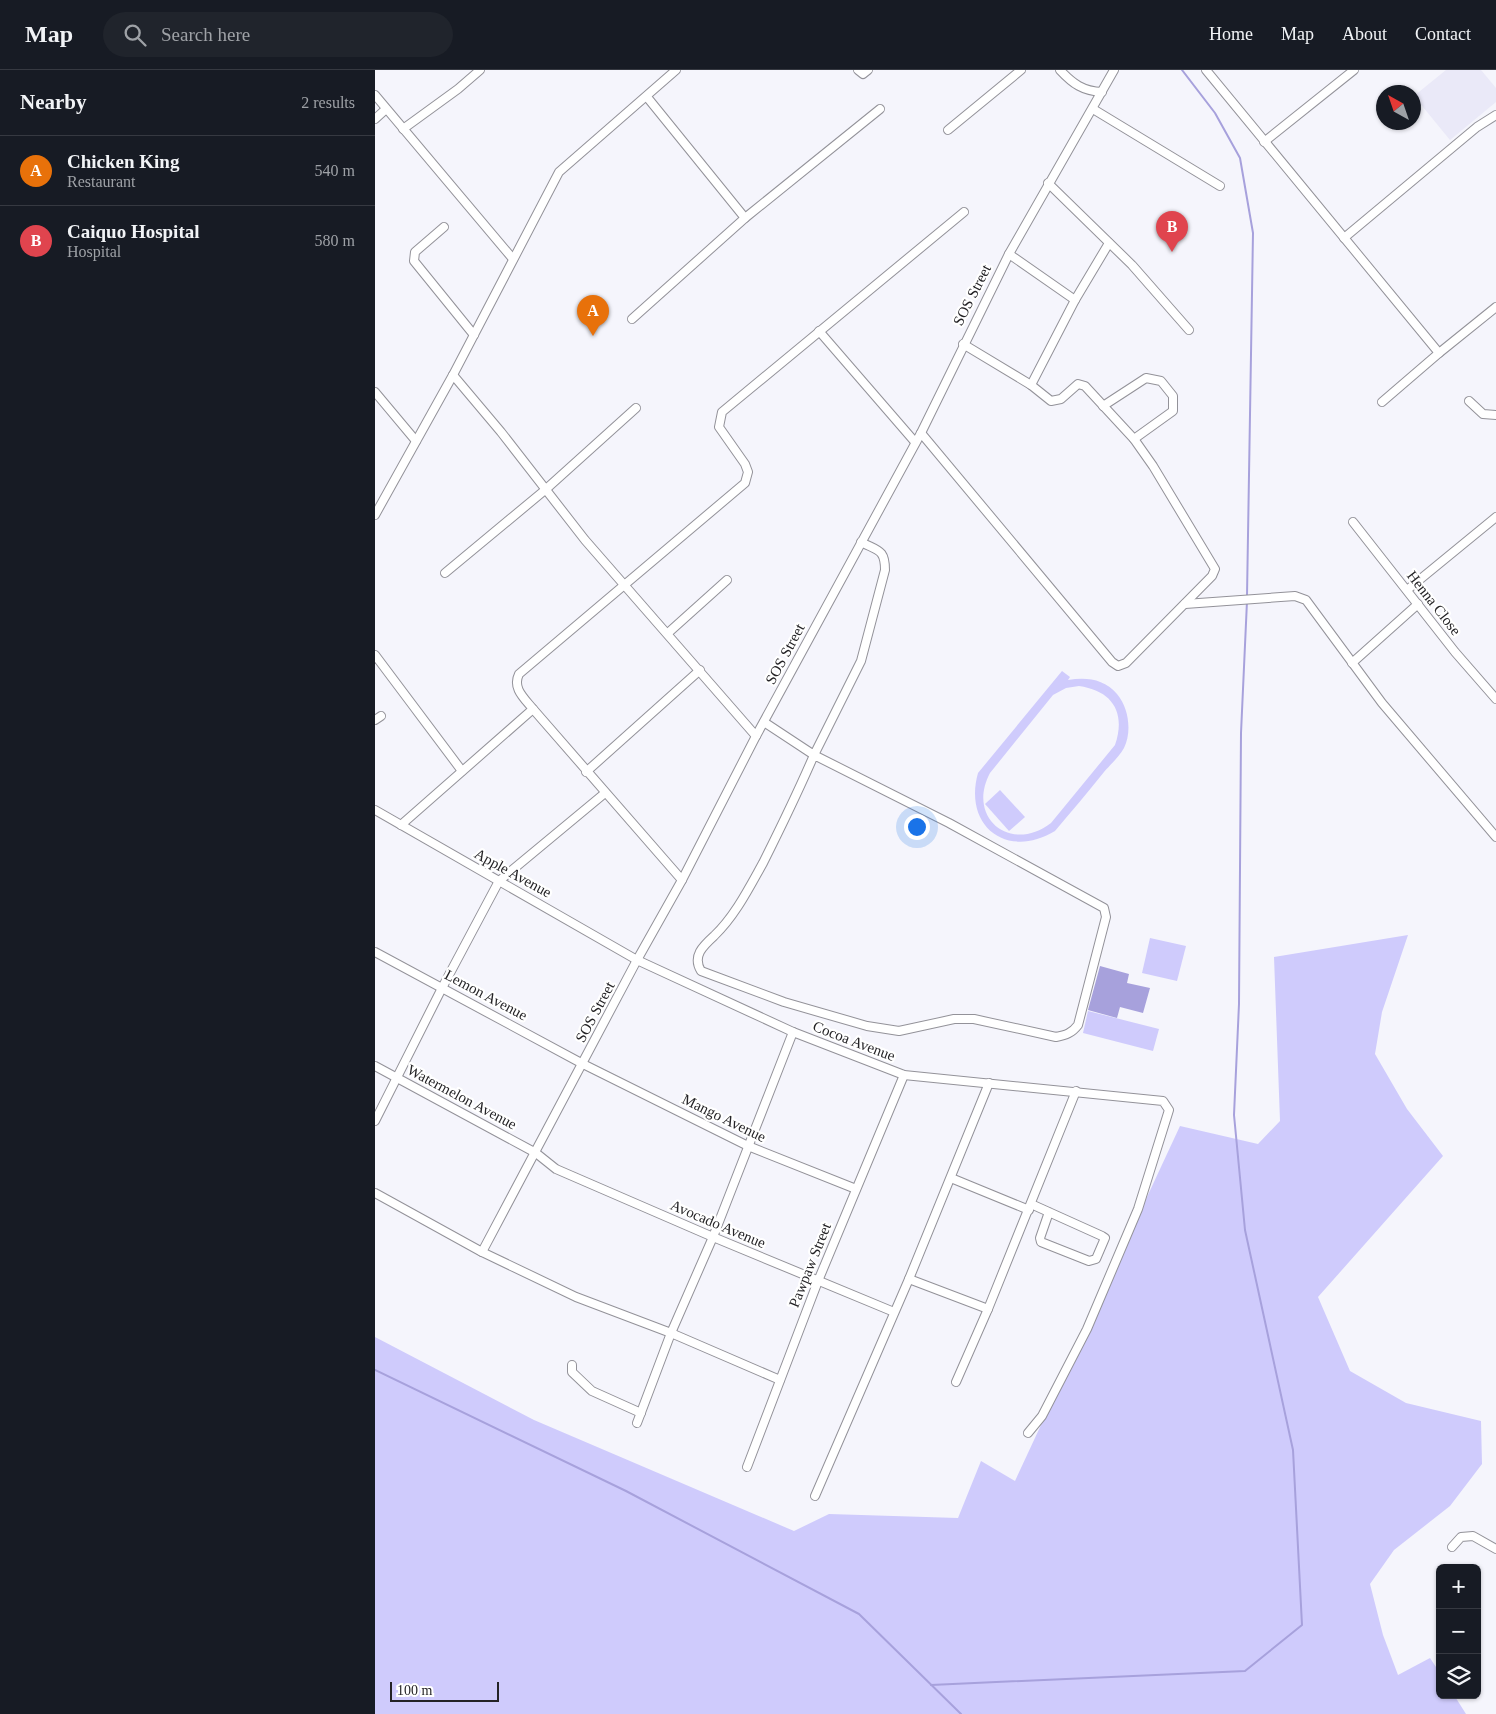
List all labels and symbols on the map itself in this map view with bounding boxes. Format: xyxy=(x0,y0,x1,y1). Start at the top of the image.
north arrow xyxy=(1376,85,1421,130)
pin: B xyxy=(1156,211,1188,252)
street label: SOS Street xyxy=(950,261,995,328)
pin: A xyxy=(577,295,609,336)
street label: Henna Close xyxy=(1404,568,1464,639)
street label: SOS Street xyxy=(762,620,808,687)
your location xyxy=(904,814,930,840)
street label: Apple Avenue xyxy=(472,845,554,901)
street label: Lemon Avenue xyxy=(442,967,530,1024)
street label: SOS Street xyxy=(572,978,618,1045)
street label: Cocoa Avenue xyxy=(811,1018,898,1064)
street label: Watermelon Avenue xyxy=(405,1061,520,1133)
street label: Mango Avenue xyxy=(680,1091,769,1145)
street label: Avocado Avenue xyxy=(668,1197,768,1251)
street label: Pawpaw Street xyxy=(786,1220,835,1310)
scale bar xyxy=(390,1679,499,1702)

